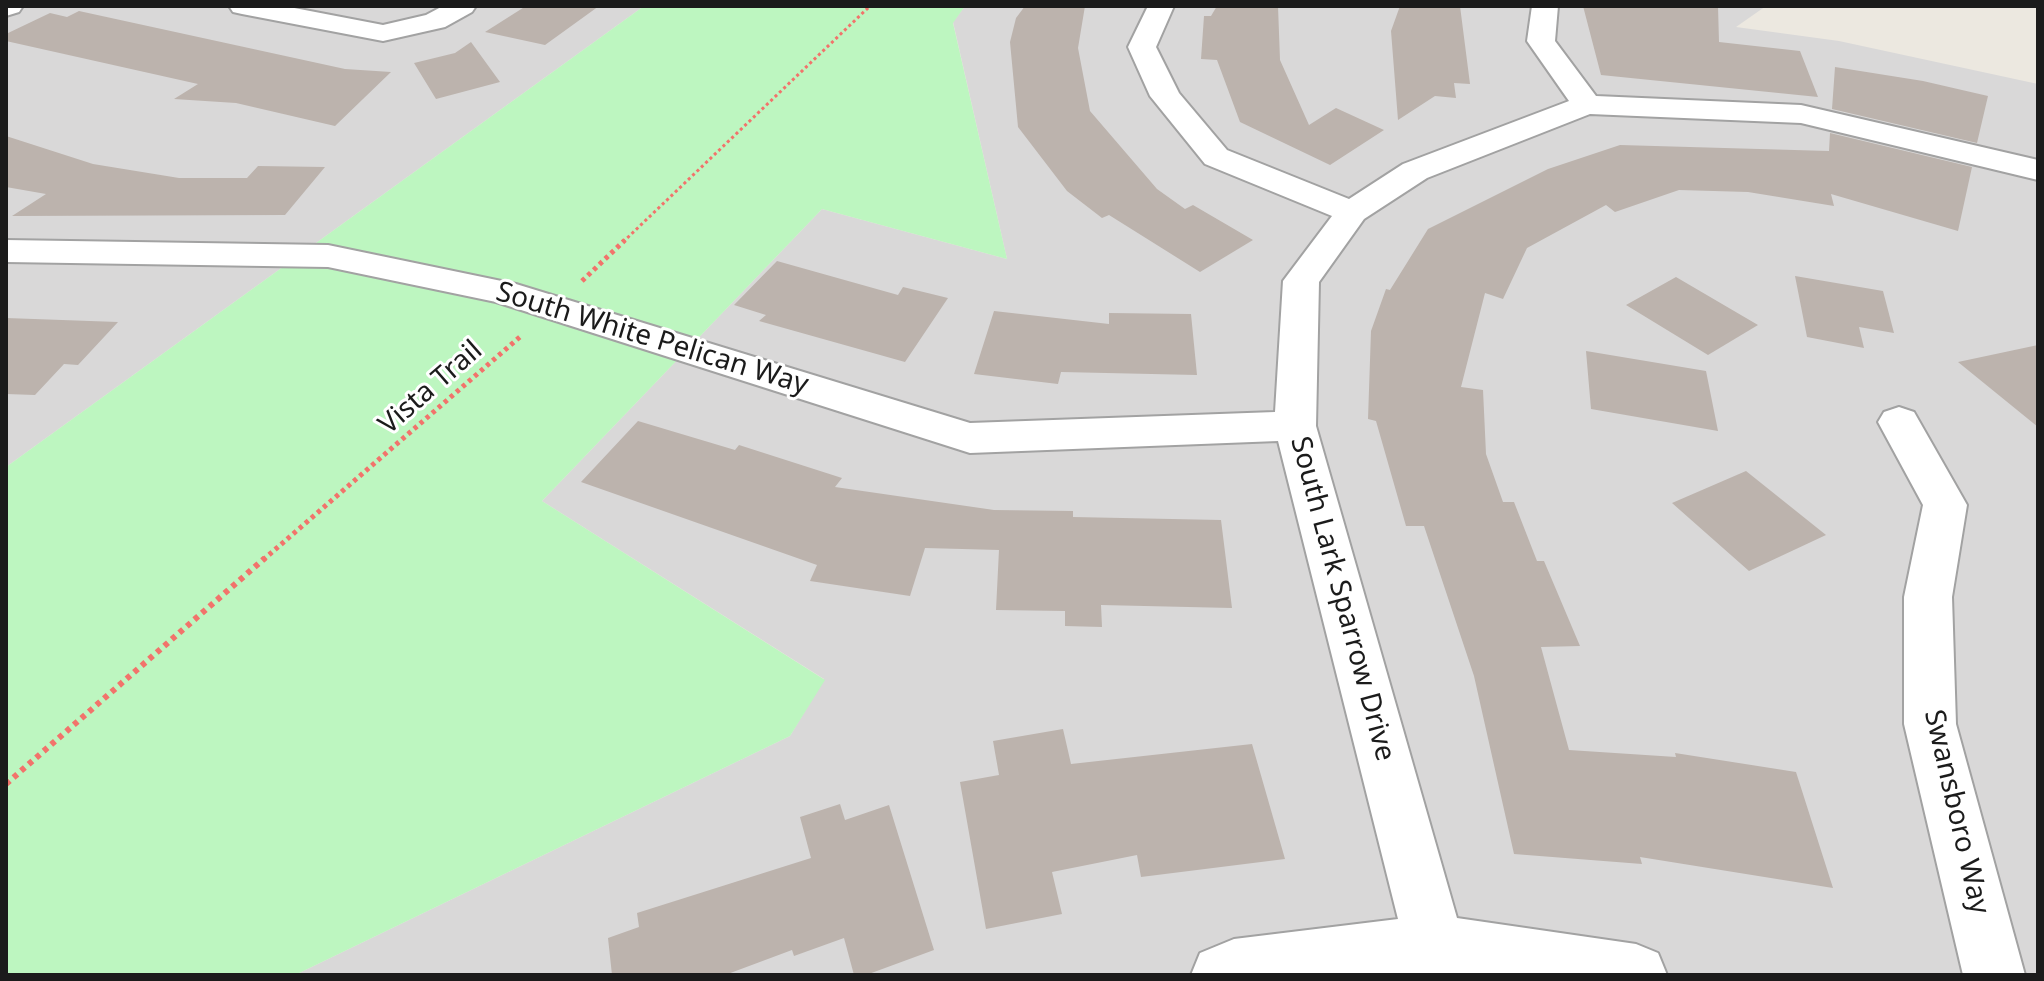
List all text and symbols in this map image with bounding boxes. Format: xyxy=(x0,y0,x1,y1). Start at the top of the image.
street label: South White Pelican Way xyxy=(492,276,812,402)
street label: Vista Trail xyxy=(372,334,490,442)
street label: South Lark Sparrow Drive xyxy=(1283,433,1401,765)
street label: Swansboro Way xyxy=(1916,707,1996,917)

